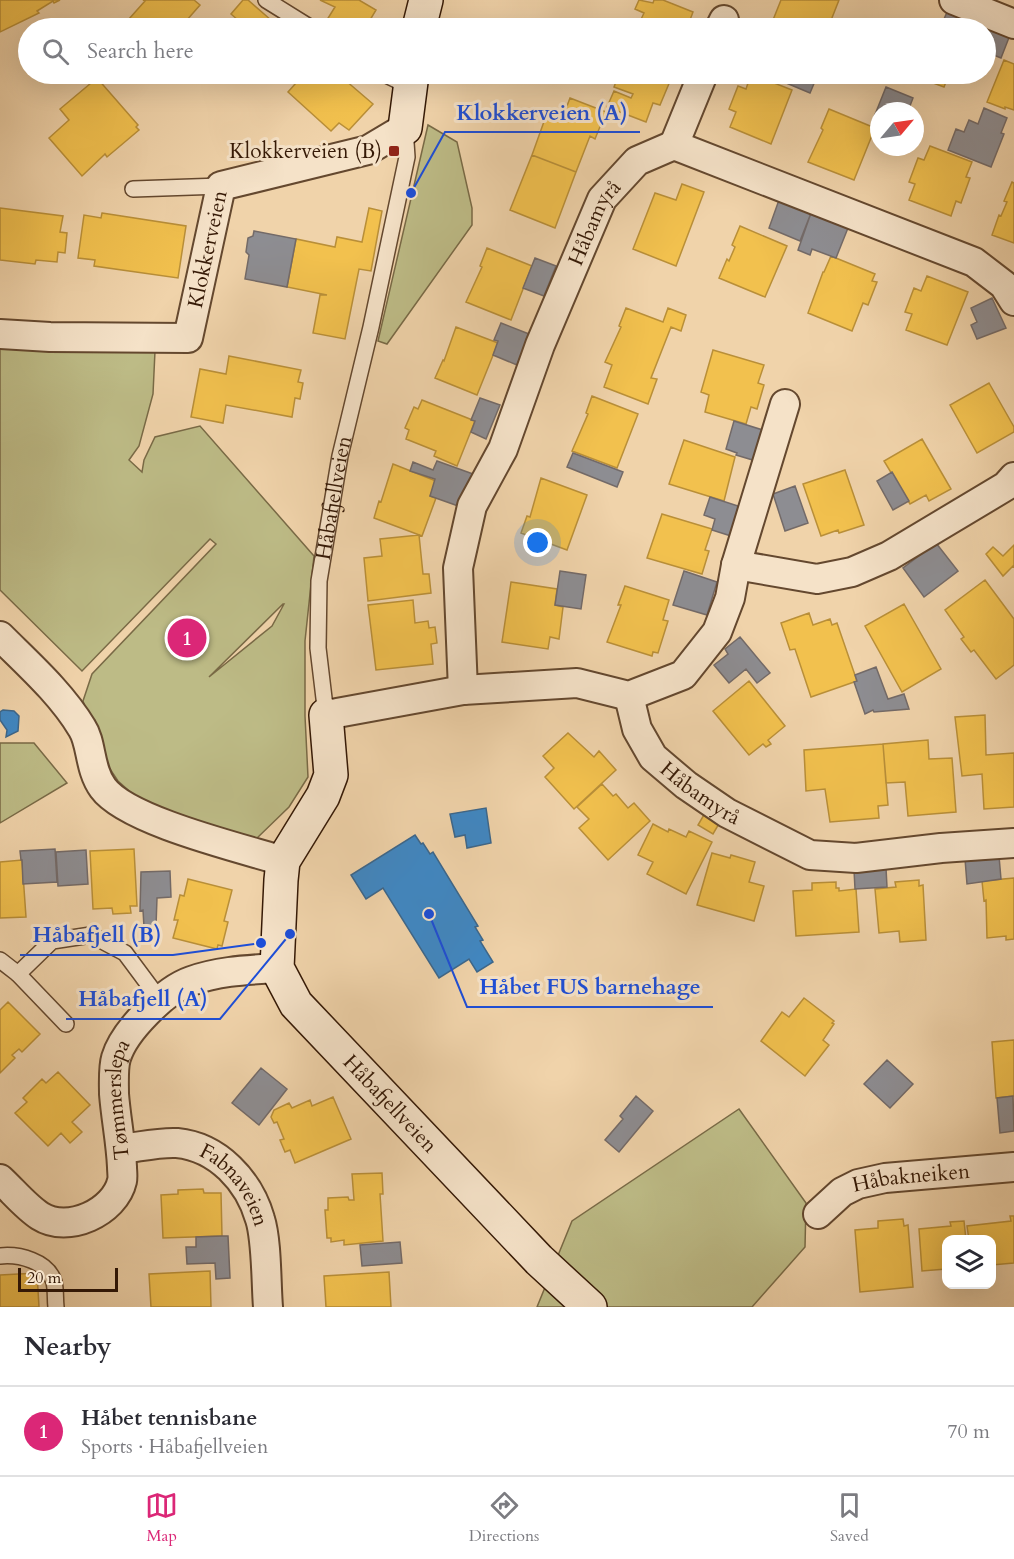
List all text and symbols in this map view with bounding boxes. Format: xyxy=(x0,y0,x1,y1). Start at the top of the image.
search box xyxy=(18,18,996,84)
icon: search xyxy=(39,35,72,68)
text: Search here xyxy=(87,36,194,66)
callout: Klokkerveien (A) xyxy=(445,92,640,132)
text: Klokkerveien (A) xyxy=(456,98,628,128)
north arrow xyxy=(870,102,924,156)
place label: Klokkerveien (B) xyxy=(229,137,382,166)
marker: Klokkerveien (B) xyxy=(387,144,401,158)
street label: Håbamyrå xyxy=(561,173,627,270)
street label: Klokkerveien xyxy=(180,188,234,311)
street label: Håbafjellveien xyxy=(308,432,359,562)
your location xyxy=(523,528,552,557)
pin: 1 xyxy=(168,616,207,660)
street label: Håbamyrå xyxy=(654,755,745,832)
callout: Håbafjell (B) xyxy=(20,915,173,955)
text: Håbafjell (B) xyxy=(33,920,161,950)
callout: Håbet FUS barnehage xyxy=(467,967,713,1007)
text: Håbet FUS barnehage xyxy=(479,972,701,1002)
callout: Håbafjell (A) xyxy=(66,979,220,1019)
text: Håbafjell (A) xyxy=(78,984,208,1014)
street label: Tømmerslepa xyxy=(99,1033,137,1161)
street label: Håbafjellveien xyxy=(337,1048,444,1159)
street label: Fabnaveien xyxy=(195,1136,276,1230)
street label: Håbakneiken xyxy=(849,1156,971,1199)
map controls xyxy=(942,1235,996,1289)
button: layers xyxy=(942,1235,996,1289)
scale bar xyxy=(18,1265,118,1292)
text: 20 m xyxy=(27,1267,61,1289)
text: Nearby xyxy=(24,1329,112,1364)
text: Håbet tennisbane xyxy=(81,1403,257,1433)
text: 1 xyxy=(38,1418,49,1445)
text: 70 m xyxy=(947,1418,990,1445)
text: Sports · Håbafjellveien xyxy=(81,1433,268,1460)
tab: Map xyxy=(145,1489,178,1547)
tab: Directions xyxy=(469,1489,539,1547)
tab: Saved xyxy=(830,1489,869,1547)

